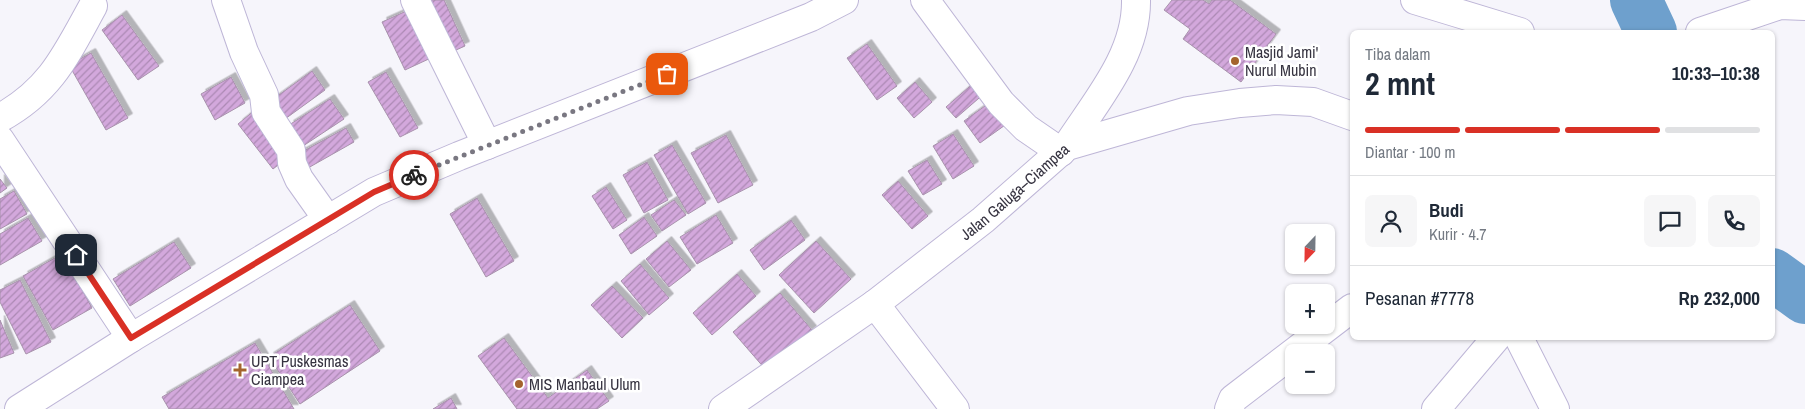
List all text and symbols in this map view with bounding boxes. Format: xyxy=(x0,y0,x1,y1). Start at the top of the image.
place label: Masjid Jami' Nurul Mubin xyxy=(1245,41,1318,81)
text: Tiba dalam xyxy=(1365,43,1430,65)
pin xyxy=(646,53,688,95)
marker: Masjid Jami' Nurul Mubin xyxy=(1229,55,1241,67)
icon: bag xyxy=(653,60,681,88)
text: 10:33–10:38 xyxy=(1672,60,1760,86)
text: 2 mnt xyxy=(1365,62,1435,105)
street label: Jalan Galuga–Ciampea xyxy=(955,138,1074,245)
text: Diantar · 100 m xyxy=(1365,141,1455,163)
courier xyxy=(389,150,439,200)
icon: bike xyxy=(400,161,428,189)
button: person xyxy=(1365,195,1417,247)
button: chat xyxy=(1644,195,1696,247)
button: phone xyxy=(1708,195,1760,247)
text: Budi xyxy=(1429,197,1464,223)
text: Kurir · 4.7 xyxy=(1429,223,1487,245)
north arrow xyxy=(1285,224,1335,274)
map controls xyxy=(1285,224,1335,394)
pin xyxy=(55,234,97,276)
icon: home xyxy=(62,241,90,269)
button: + xyxy=(1285,284,1335,334)
text: Pesanan #7778 xyxy=(1365,285,1474,311)
text: Rp 232,000 xyxy=(1679,285,1760,311)
button: − xyxy=(1285,344,1335,394)
place label: UPT Puskesmas Ciampea xyxy=(251,350,348,390)
marker: UPT Puskesmas Ciampea xyxy=(233,363,247,377)
place label: MIS Manbaul Ulum xyxy=(529,373,641,395)
marker: MIS Manbaul Ulum xyxy=(513,378,525,390)

